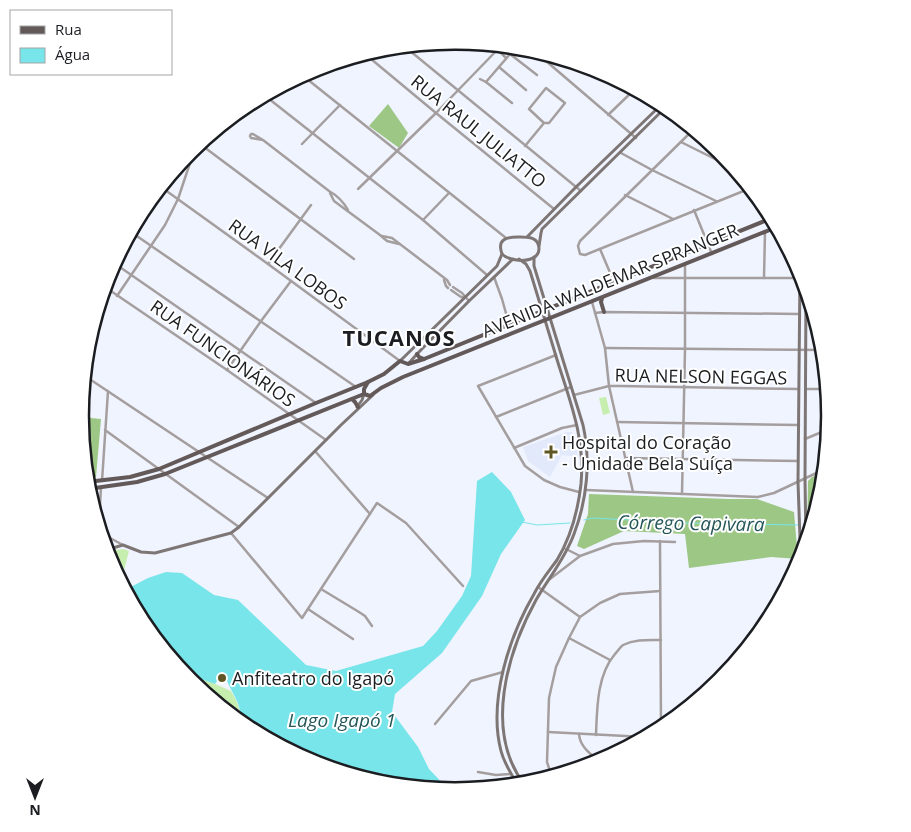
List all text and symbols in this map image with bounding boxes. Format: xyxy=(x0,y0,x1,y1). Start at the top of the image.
legend xyxy=(10,10,172,75)
text: Rua xyxy=(55,19,82,39)
text: Água xyxy=(55,44,90,64)
street label: RUA RAUL JULIATTO xyxy=(406,69,552,193)
street label: RUA VILA LOBOS xyxy=(224,213,352,315)
street label: AVENIDA WALDEMAR SPRANGER xyxy=(478,217,742,343)
street label: RUA FUNCIONÁRIOS xyxy=(146,294,300,412)
district label: TUCANOS xyxy=(342,322,456,352)
street label: RUA NELSON EGGAS xyxy=(614,362,788,390)
place label: Hospital do Coração - Unidade Bela Suíça xyxy=(562,430,733,475)
marker: Hospital do Coração - Unidade Bela Suíça xyxy=(544,445,558,459)
water label: Córrego Capivara xyxy=(617,509,765,537)
place label: Anfiteatro do Igapó xyxy=(232,666,394,690)
marker: Anfiteatro do Igapó xyxy=(216,672,228,684)
water label: Lago Igapó 1 xyxy=(288,707,396,733)
north arrow xyxy=(10,772,60,822)
text: N xyxy=(29,801,41,820)

